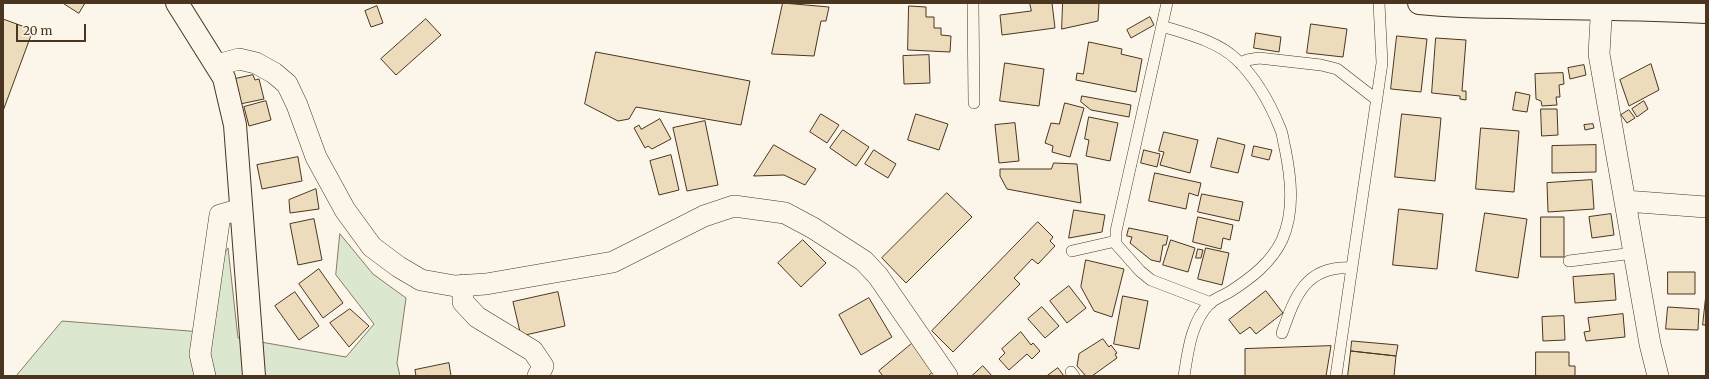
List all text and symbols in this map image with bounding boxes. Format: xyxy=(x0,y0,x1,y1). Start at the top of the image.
scale bar xyxy=(18,16,88,42)
text: 20 m xyxy=(23,23,52,38)

